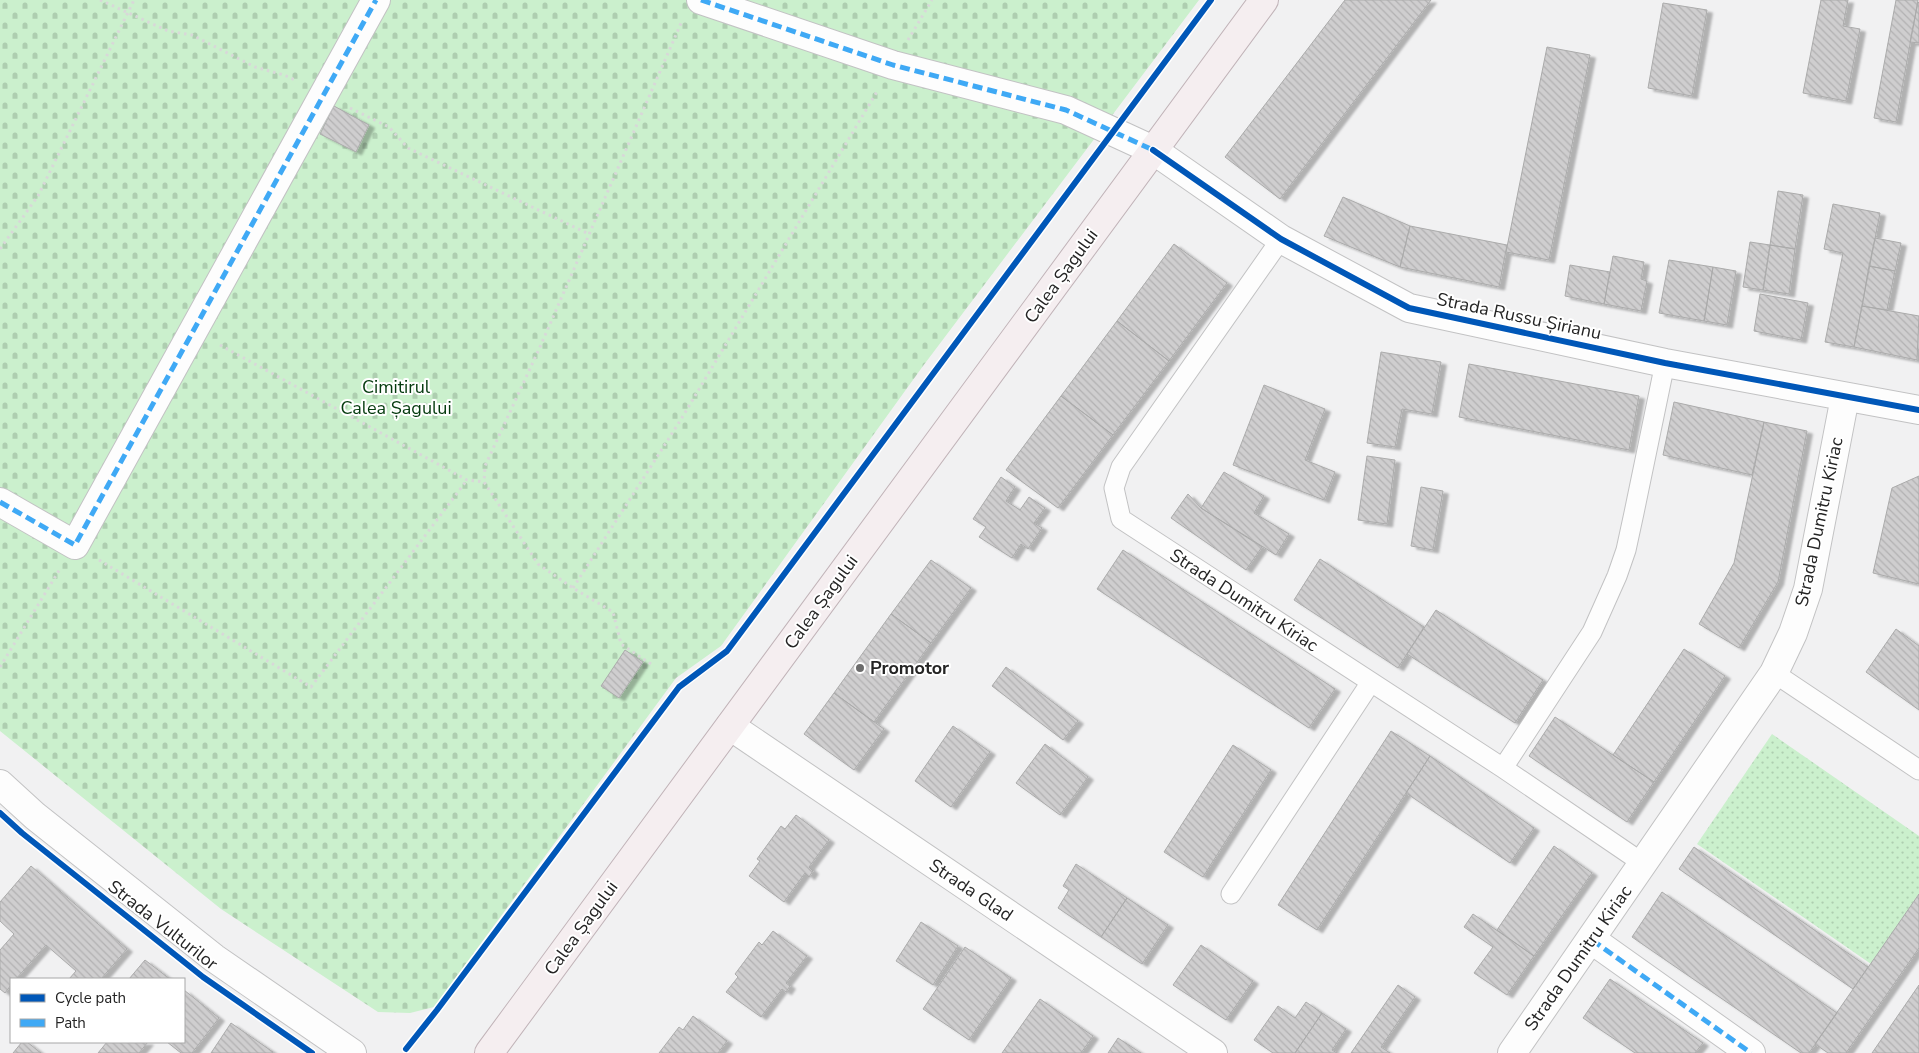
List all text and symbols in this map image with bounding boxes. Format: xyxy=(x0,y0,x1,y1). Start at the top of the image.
street label: Calea Șagului xyxy=(1019,224,1103,328)
street label: Strada Russu Șirianu xyxy=(1434,287,1604,345)
park label: Cimitirul Calea Șagului xyxy=(340,375,452,420)
street label: Strada Dumitru Kiriac xyxy=(1789,435,1849,609)
street label: Strada Dumitru Kiriac xyxy=(1165,543,1323,657)
street label: Calea Șagului xyxy=(779,550,863,654)
place label: Promotor xyxy=(870,656,949,680)
marker: Promotor xyxy=(854,662,866,674)
street label: Strada Glad xyxy=(924,853,1018,927)
street label: Strada Vulturilor xyxy=(103,874,223,976)
street label: Calea Șagului xyxy=(539,876,623,980)
street label: Strada Dumitru Kiriac xyxy=(1519,881,1637,1035)
legend xyxy=(10,978,185,1043)
text: Cycle path xyxy=(55,988,126,1008)
text: Path xyxy=(55,1013,86,1033)

